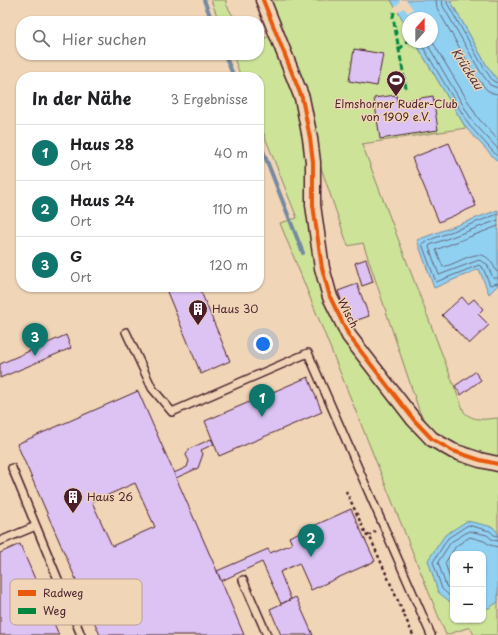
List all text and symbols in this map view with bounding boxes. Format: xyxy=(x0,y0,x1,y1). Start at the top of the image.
north arrow xyxy=(402,12,438,48)
search box xyxy=(16,16,264,60)
icon: search xyxy=(30,27,52,49)
text: Hier suchen xyxy=(62,27,147,50)
water label: Krückau xyxy=(448,44,489,94)
sports icon: Elmshorner Ruder-Club von 1909 e.V. xyxy=(385,69,407,97)
text: In der Nähe xyxy=(32,85,131,111)
text: 3 Ergebnisse xyxy=(171,89,248,108)
place label: Elmshorner Ruder-Club von 1909 e.V. xyxy=(334,95,458,125)
text: Haus 28 xyxy=(70,132,134,155)
text: 1 xyxy=(42,143,48,162)
text: 40 m xyxy=(214,143,248,162)
text: Ort xyxy=(70,155,92,174)
text: Haus 24 xyxy=(70,188,135,211)
text: 2 xyxy=(40,199,50,218)
text: 110 m xyxy=(213,199,248,218)
text: Ort xyxy=(70,211,92,230)
text: G xyxy=(70,244,82,267)
text: 3 xyxy=(41,255,49,274)
text: 120 m xyxy=(209,255,248,274)
text: Ort xyxy=(70,267,92,286)
street label: Wisch xyxy=(334,295,363,331)
building icon: Haus 30 xyxy=(187,298,209,326)
place label: Haus 30 xyxy=(212,300,258,317)
pin: 3 xyxy=(22,323,48,356)
your location xyxy=(253,334,273,354)
pin: 1 xyxy=(249,384,275,417)
building icon: Haus 26 xyxy=(62,486,84,514)
place label: Haus 26 xyxy=(87,488,133,505)
pin: 2 xyxy=(298,524,324,557)
map controls xyxy=(450,551,486,623)
button: + xyxy=(450,551,486,587)
legend xyxy=(10,579,142,625)
text: Radweg xyxy=(43,584,83,601)
button: − xyxy=(450,587,486,623)
text: Weg xyxy=(43,602,66,619)

